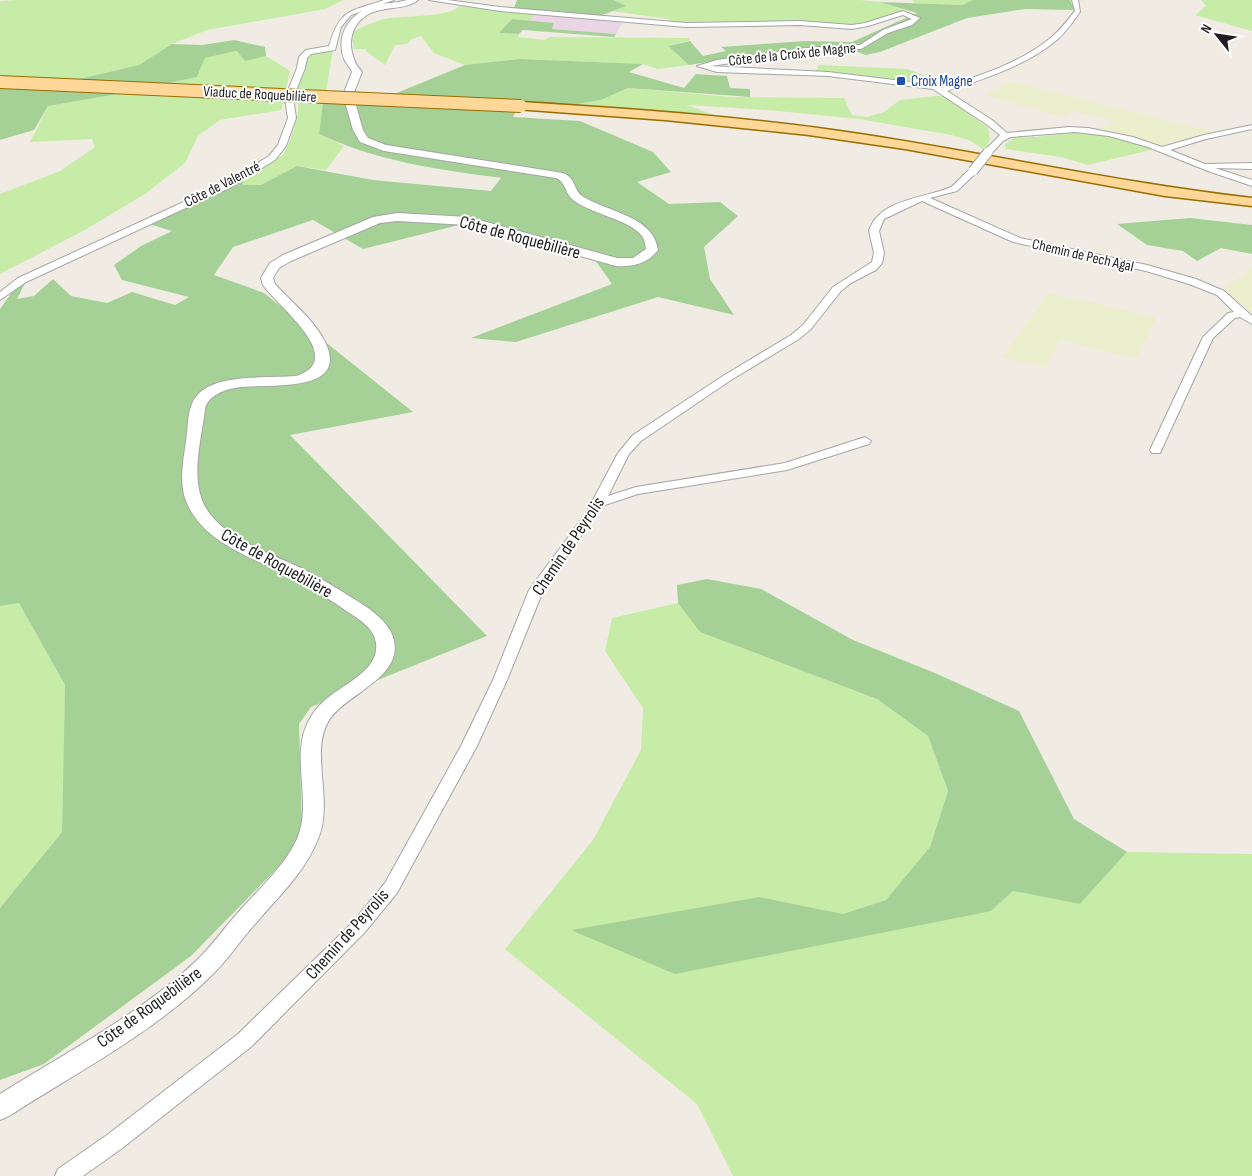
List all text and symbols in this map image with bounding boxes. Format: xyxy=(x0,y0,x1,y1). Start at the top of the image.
north arrow xyxy=(1192,10,1242,60)
text: N xyxy=(1197,21,1215,36)
street label: Côte de la Croix de Magne xyxy=(727,38,857,71)
place label: Croix Magne xyxy=(911,72,972,91)
marker: Croix Magne xyxy=(895,75,907,87)
street label: Viaduc de Roquebilière xyxy=(203,82,317,107)
street label: Côte de Valentré xyxy=(181,157,264,212)
street label: Côte de Roquebilière xyxy=(457,211,583,264)
street label: Chemin de Pech Agal xyxy=(1030,235,1136,276)
street label: Chemin de Peyrolis xyxy=(528,493,609,600)
street label: Côte de Roquebilière xyxy=(217,524,336,603)
street label: Chemin de Peyrolis xyxy=(301,885,393,984)
street label: Côte de Roquebilière xyxy=(93,962,206,1052)

